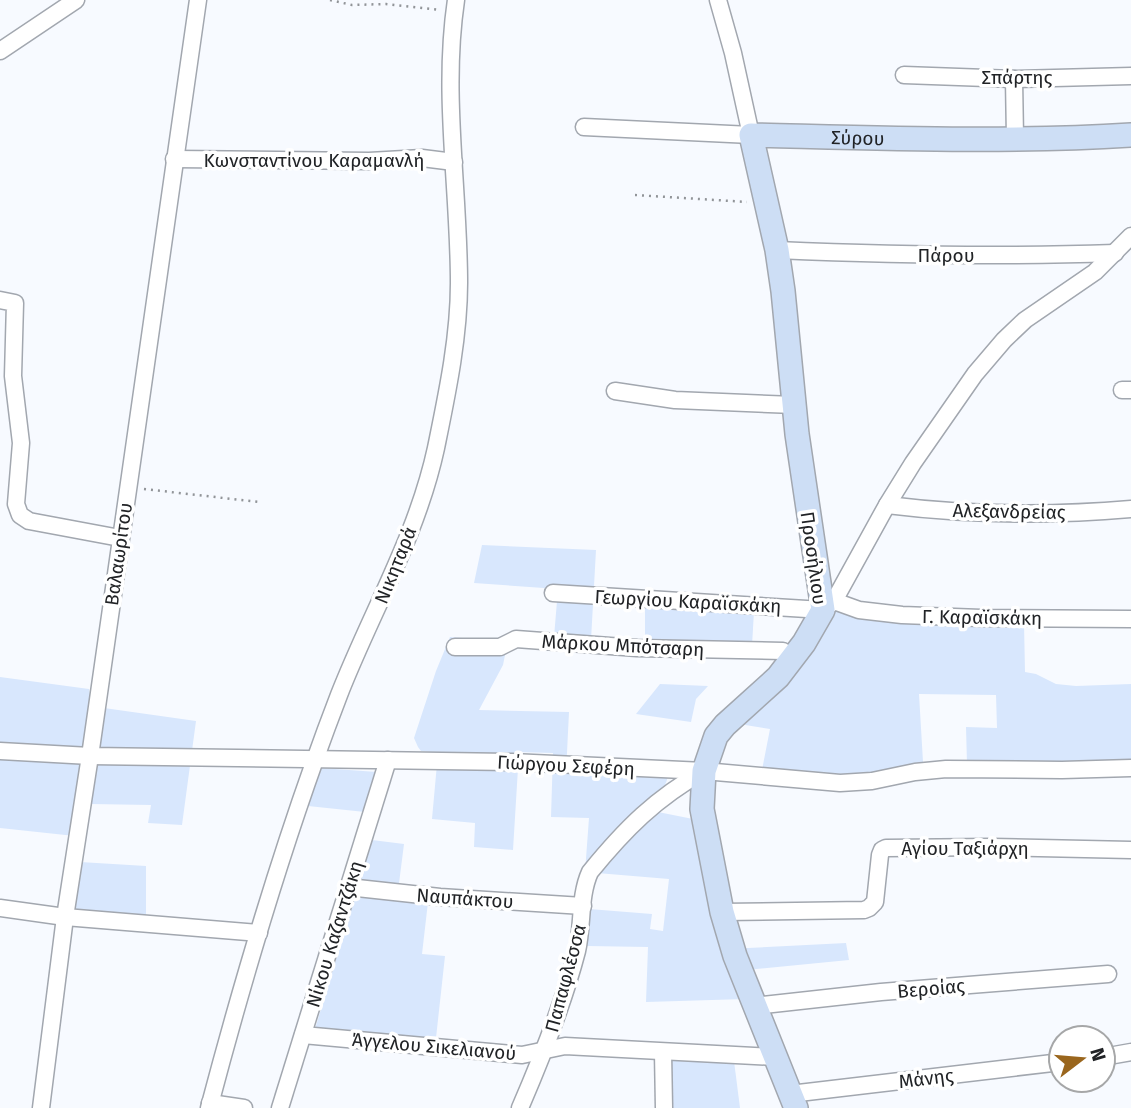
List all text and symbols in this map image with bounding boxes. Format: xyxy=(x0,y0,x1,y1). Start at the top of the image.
street label: Σπάρτης xyxy=(982,66,1053,89)
street label: Σύρου xyxy=(831,126,885,150)
street label: Κωνσταντίνου Καραμανλή xyxy=(204,149,424,172)
street label: Πάρου xyxy=(917,244,975,267)
street label: Αλεξανδρείας xyxy=(952,499,1066,524)
street label: Βαλαωρίτου xyxy=(100,501,137,607)
street label: Προσήλιου xyxy=(796,510,831,606)
street label: Νικηταρά xyxy=(370,523,421,607)
street label: Γεωργίου Καραϊσκάκη xyxy=(594,585,782,618)
street label: Γ. Καραϊσκάκη xyxy=(922,605,1042,630)
street label: Μάρκου Μπότσαρη xyxy=(541,630,705,661)
street label: Γιώργου Σεφέρη xyxy=(496,750,636,781)
street label: Αγίου Ταξιάρχη xyxy=(901,837,1029,860)
street label: Νίκου Καζαντζάκη xyxy=(301,858,368,1010)
street label: Ναυπάκτου xyxy=(416,884,514,913)
street label: Παπαφλέσσα xyxy=(540,922,591,1035)
street label: Βεροίας xyxy=(896,974,966,1003)
north arrow xyxy=(1047,1024,1117,1094)
street label: Άγγελου Σικελιανού xyxy=(351,1028,517,1065)
text: N xyxy=(1085,1045,1111,1064)
street label: Μάνης xyxy=(897,1064,955,1093)

